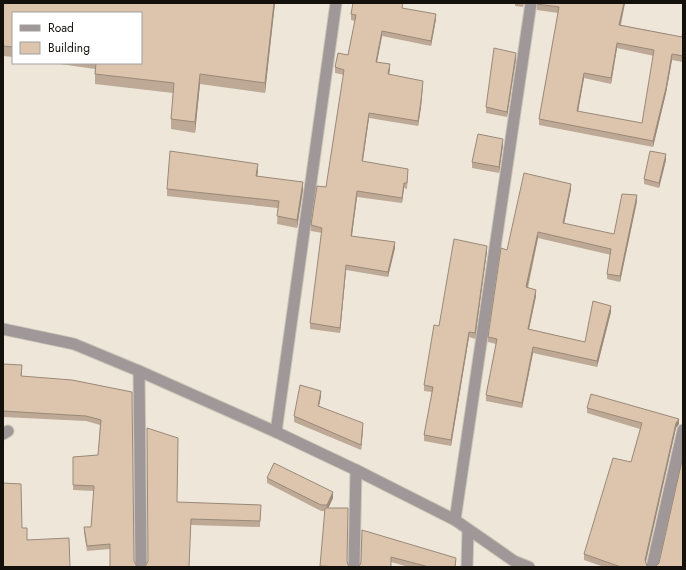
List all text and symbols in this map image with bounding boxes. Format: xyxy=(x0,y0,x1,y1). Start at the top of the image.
legend xyxy=(12,12,142,64)
text: Road xyxy=(48,19,74,37)
text: Building xyxy=(48,39,90,57)

